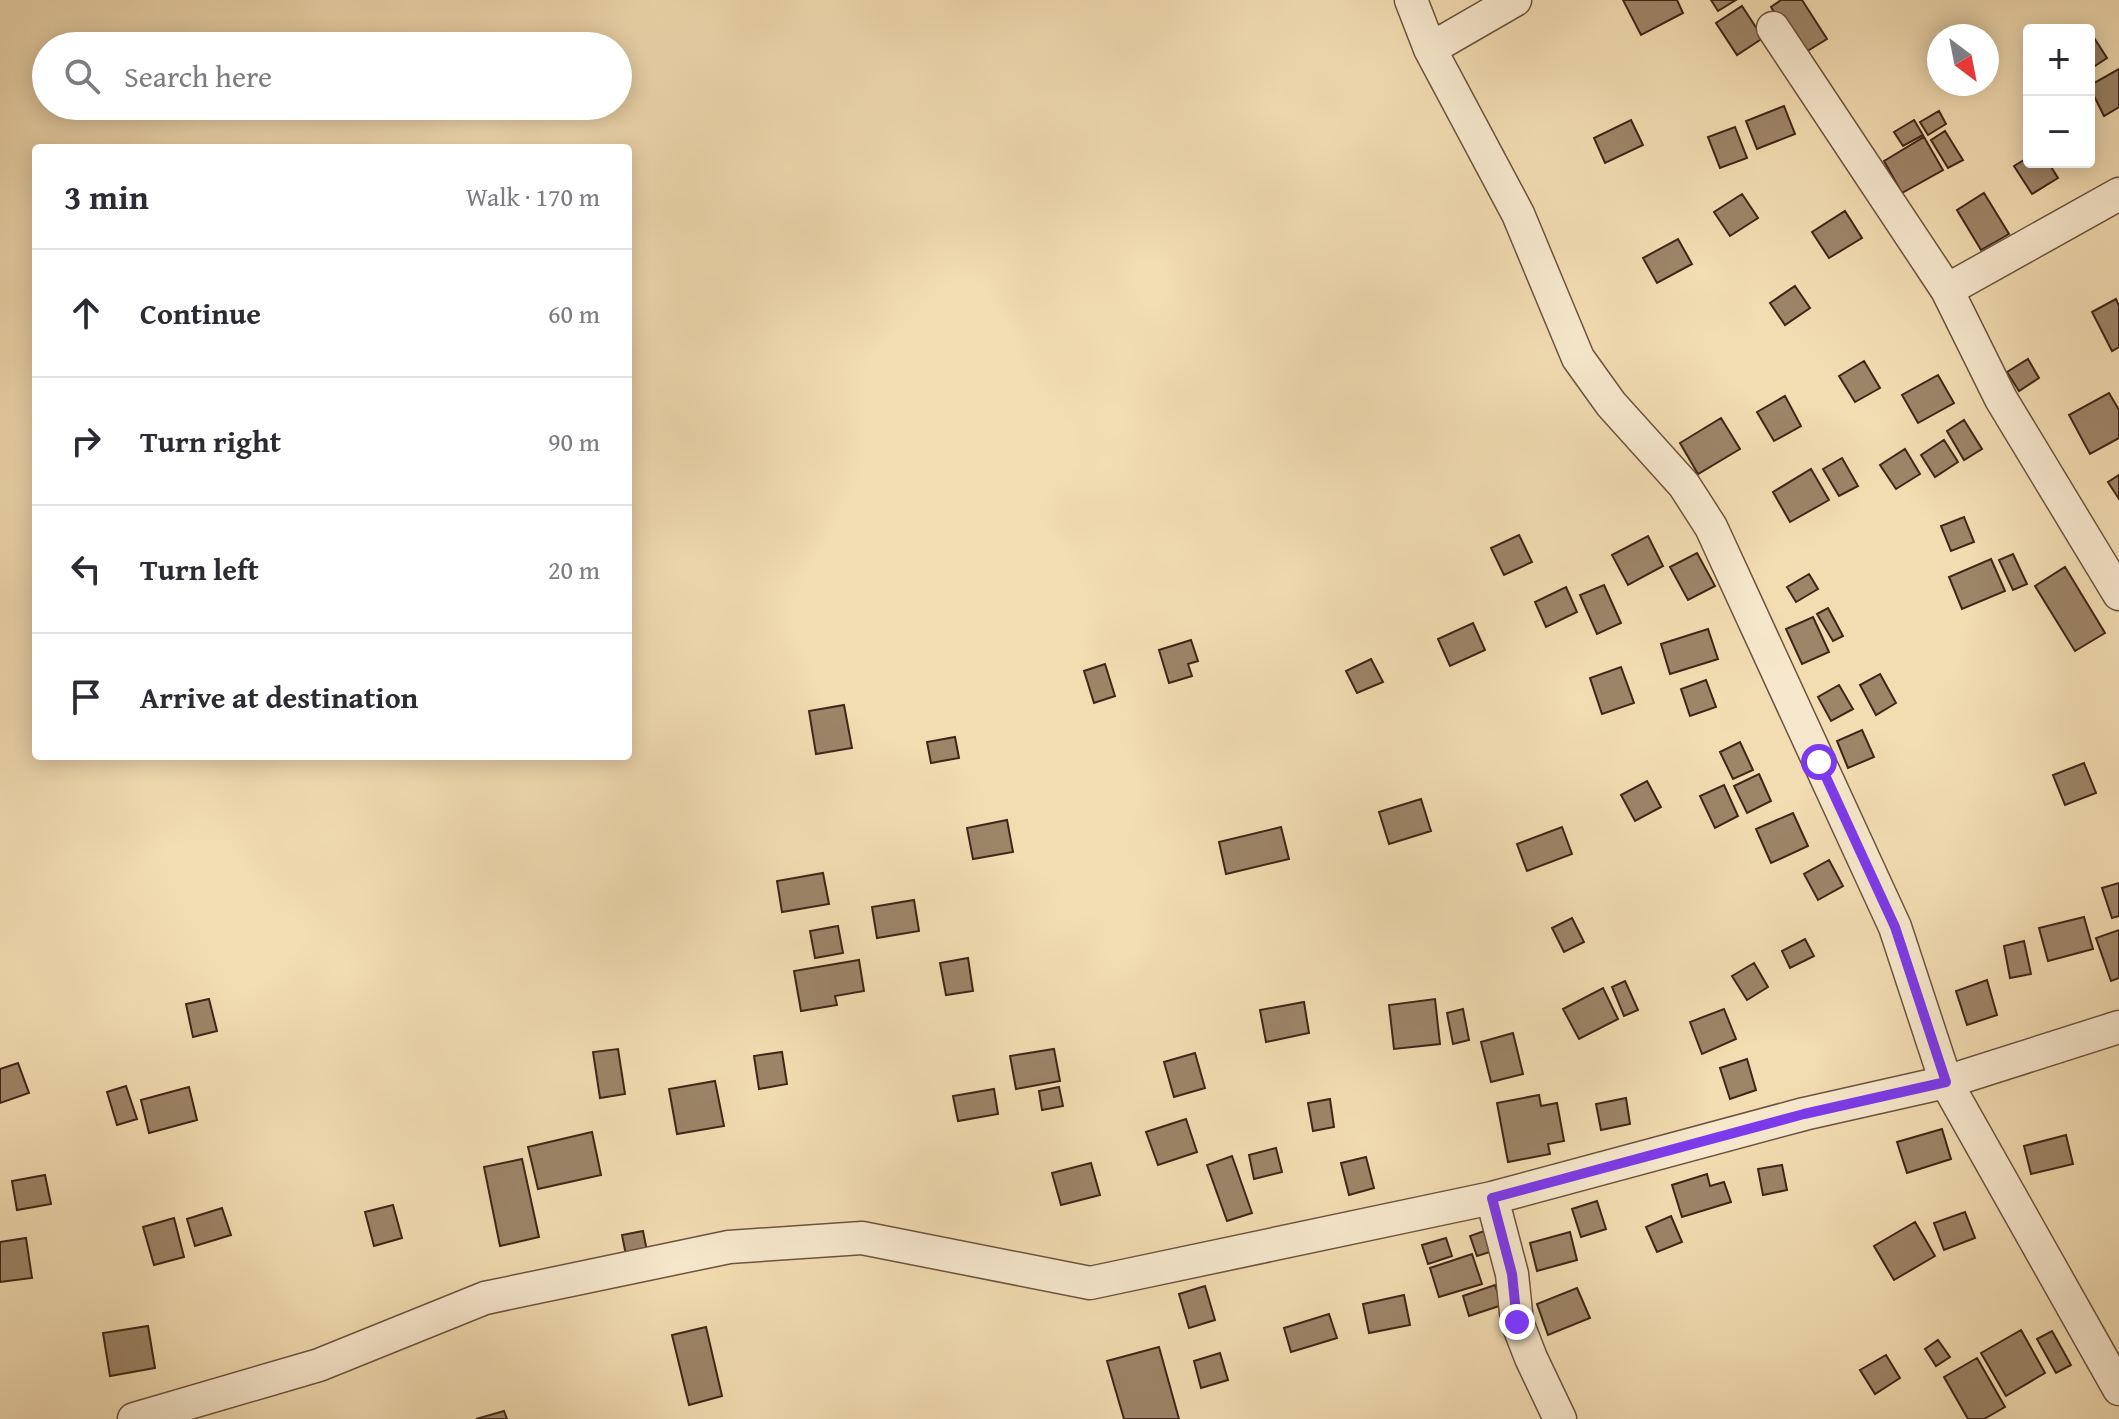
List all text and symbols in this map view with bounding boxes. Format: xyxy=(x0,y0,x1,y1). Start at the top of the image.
north arrow xyxy=(1927,24,1999,96)
map controls xyxy=(2023,24,2095,168)
button: + xyxy=(2023,24,2095,96)
search box xyxy=(32,32,632,120)
icon: search xyxy=(60,54,104,98)
text: Search here xyxy=(124,54,272,98)
button: − xyxy=(2023,96,2095,168)
text: 3 min xyxy=(64,172,149,221)
text: Walk · 170 m xyxy=(466,177,600,216)
icon: ahead xyxy=(64,291,108,335)
text: Continue xyxy=(140,291,261,335)
text: 60 m xyxy=(548,294,600,333)
icon: right xyxy=(64,419,108,463)
text: Turn right xyxy=(140,419,281,463)
text: 90 m xyxy=(548,422,600,461)
icon: left xyxy=(64,547,108,591)
text: Turn left xyxy=(140,547,259,591)
text: 20 m xyxy=(548,550,600,589)
icon: arrive xyxy=(64,675,108,719)
text: Arrive at destination xyxy=(140,675,418,719)
route start xyxy=(1801,744,1837,780)
route end xyxy=(1499,1304,1535,1340)

